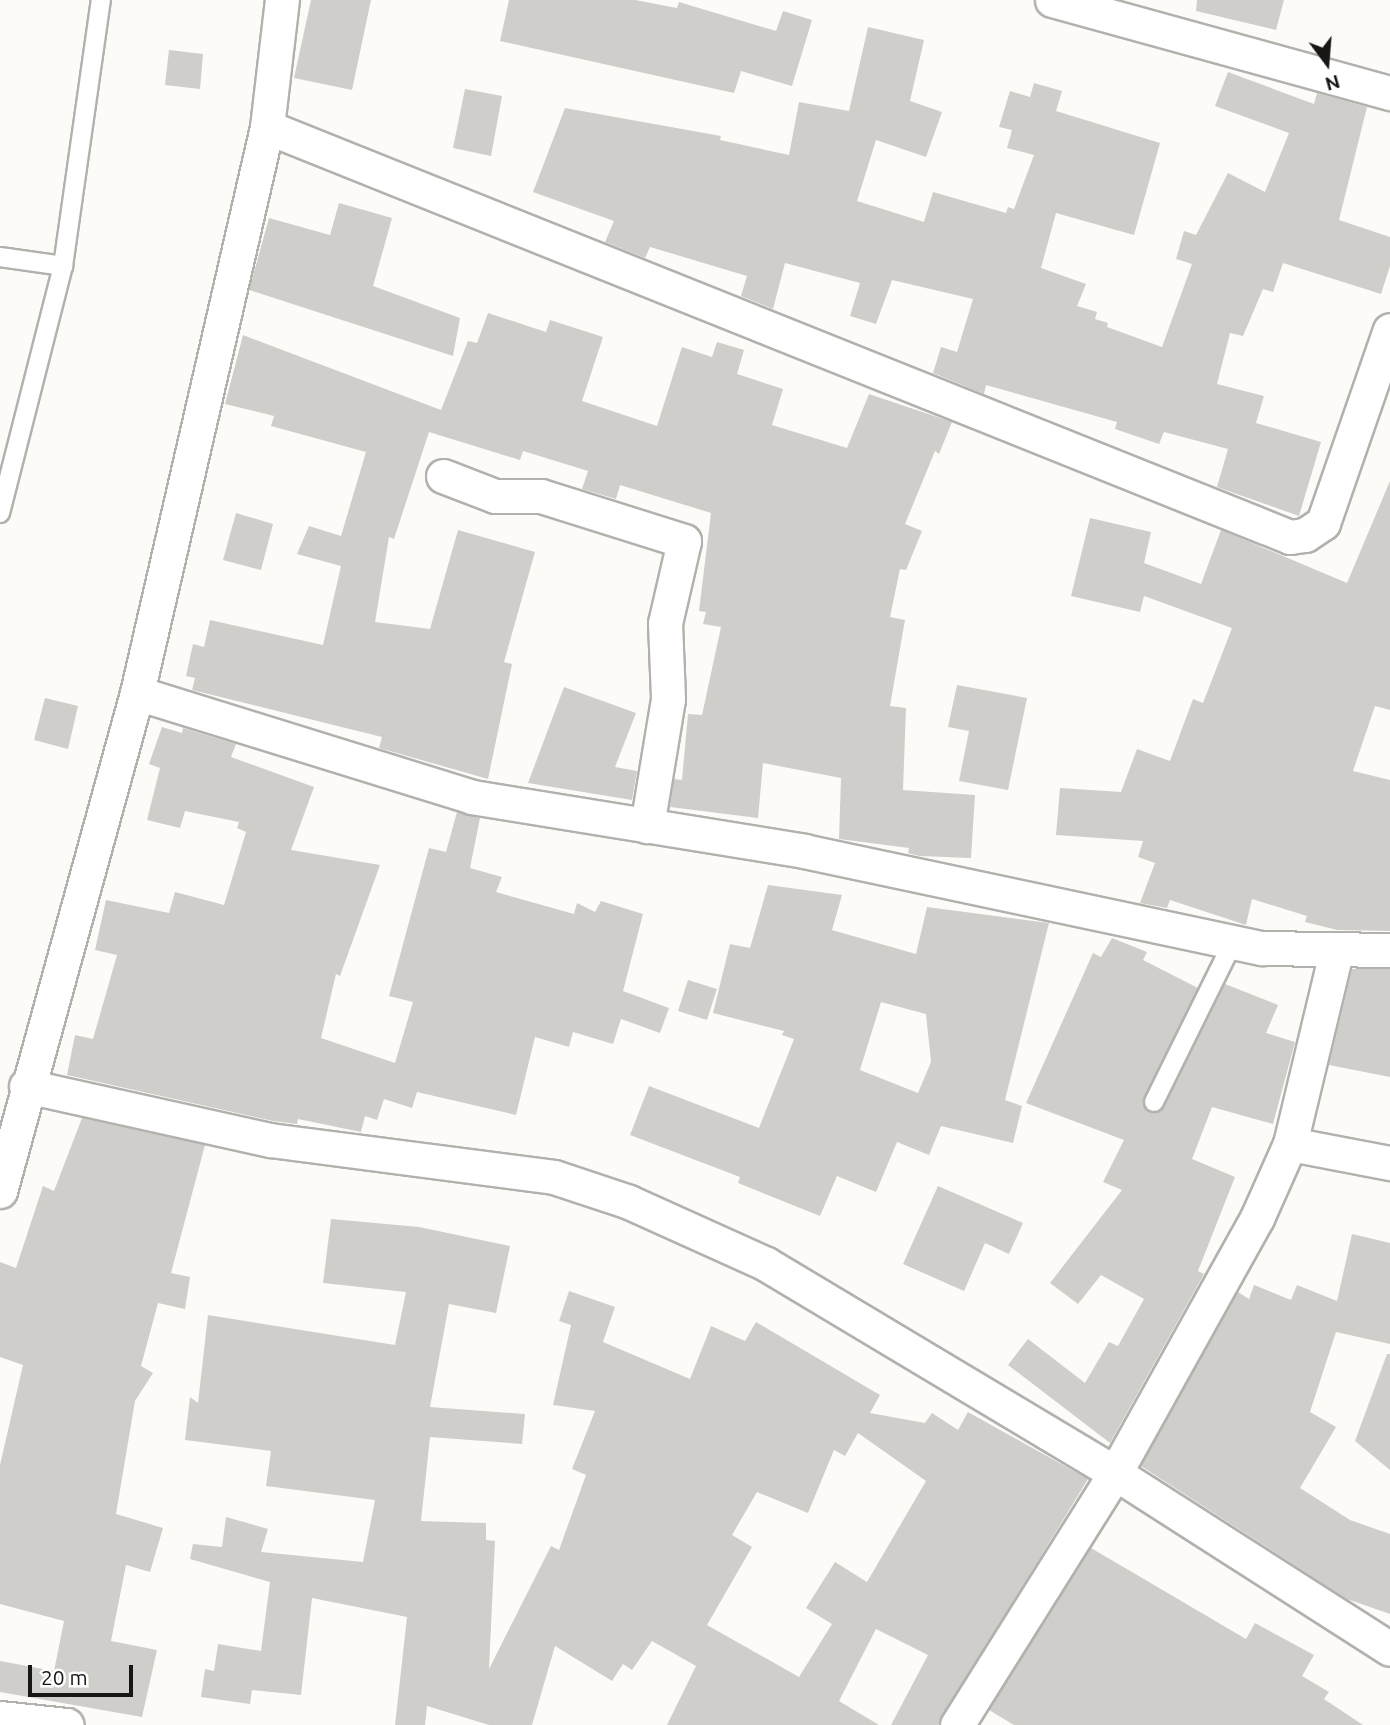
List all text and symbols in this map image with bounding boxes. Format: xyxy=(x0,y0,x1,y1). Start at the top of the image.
north arrow xyxy=(1292,28,1362,98)
text: N xyxy=(1323,71,1343,96)
scale bar xyxy=(32,1652,136,1696)
text: 20 m xyxy=(41,1665,88,1689)

